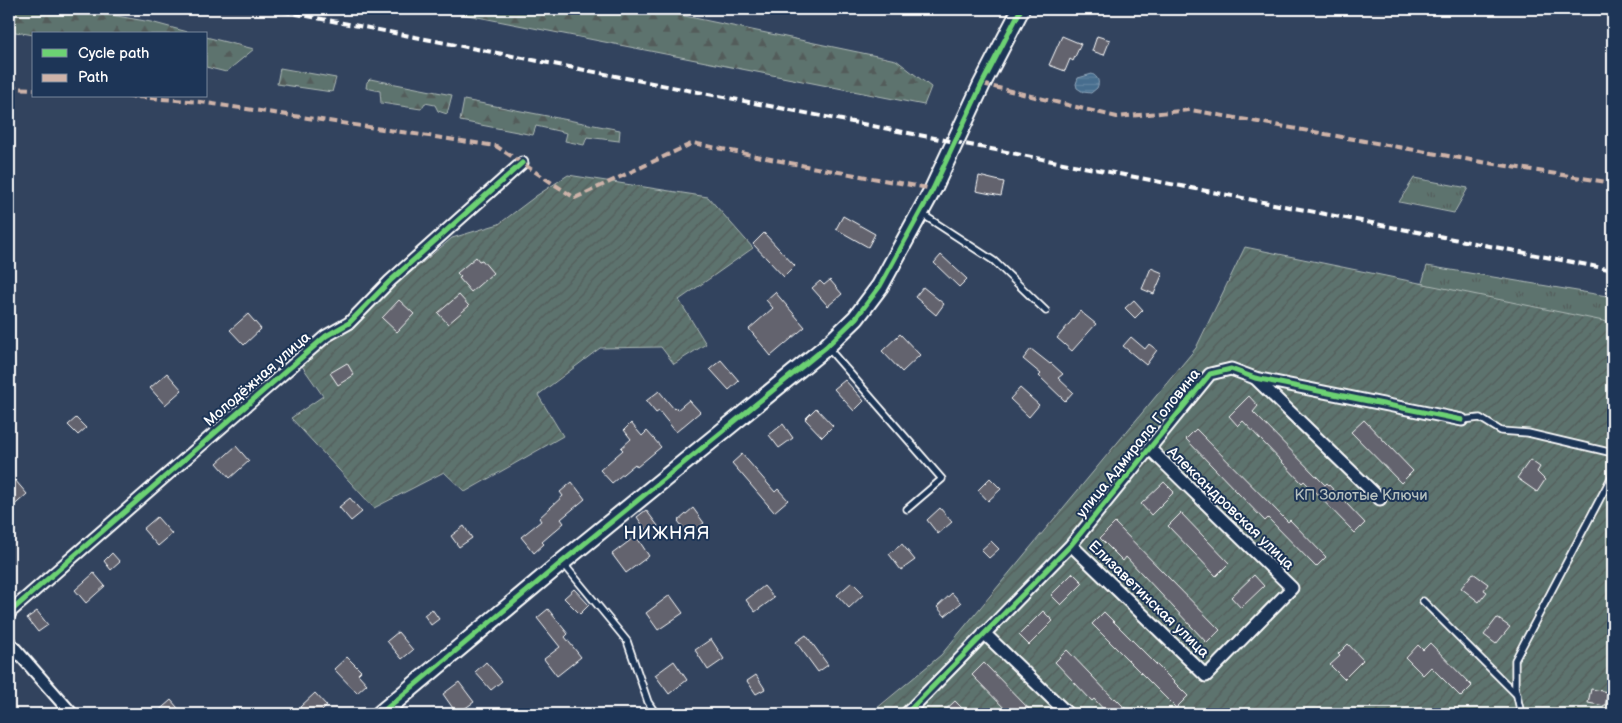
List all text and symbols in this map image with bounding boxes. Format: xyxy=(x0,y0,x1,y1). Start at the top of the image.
legend xyxy=(32,32,208,98)
text: Cycle path xyxy=(78,44,149,63)
text: Path xyxy=(78,68,108,87)
street label: Молодёжная улица xyxy=(200,328,315,431)
street label: улица Адмирала Головина xyxy=(1072,365,1205,522)
street label: Александровская улица xyxy=(1162,442,1298,574)
park label: КП Золотые Ключи xyxy=(1294,486,1428,505)
district label: НИЖНЯЯ xyxy=(623,523,711,544)
street label: Елизаветинская улица xyxy=(1084,537,1213,662)

